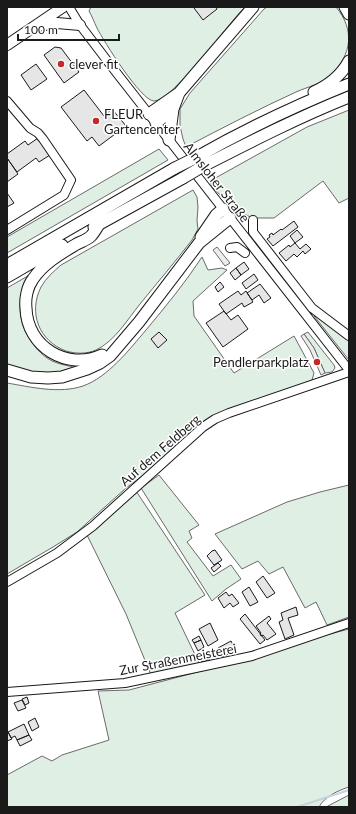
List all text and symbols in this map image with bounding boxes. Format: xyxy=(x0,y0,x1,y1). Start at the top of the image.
scale bar xyxy=(18,16,119,42)
text: 100 m xyxy=(24,22,58,37)
place label: clever fit xyxy=(69,56,119,72)
marker: clever fit xyxy=(56,59,66,69)
place label: FLEUR Gartencenter xyxy=(104,106,180,137)
marker: FLEUR Gartencenter xyxy=(91,116,101,126)
street label: Almsloher Straße xyxy=(181,139,253,225)
place label: Pendlerparkplatz xyxy=(213,354,309,370)
marker: Pendlerparkplatz xyxy=(312,357,322,367)
street label: Auf dem Feldberg xyxy=(117,411,204,489)
street label: Zur Straßenmeisterei xyxy=(118,640,238,678)

